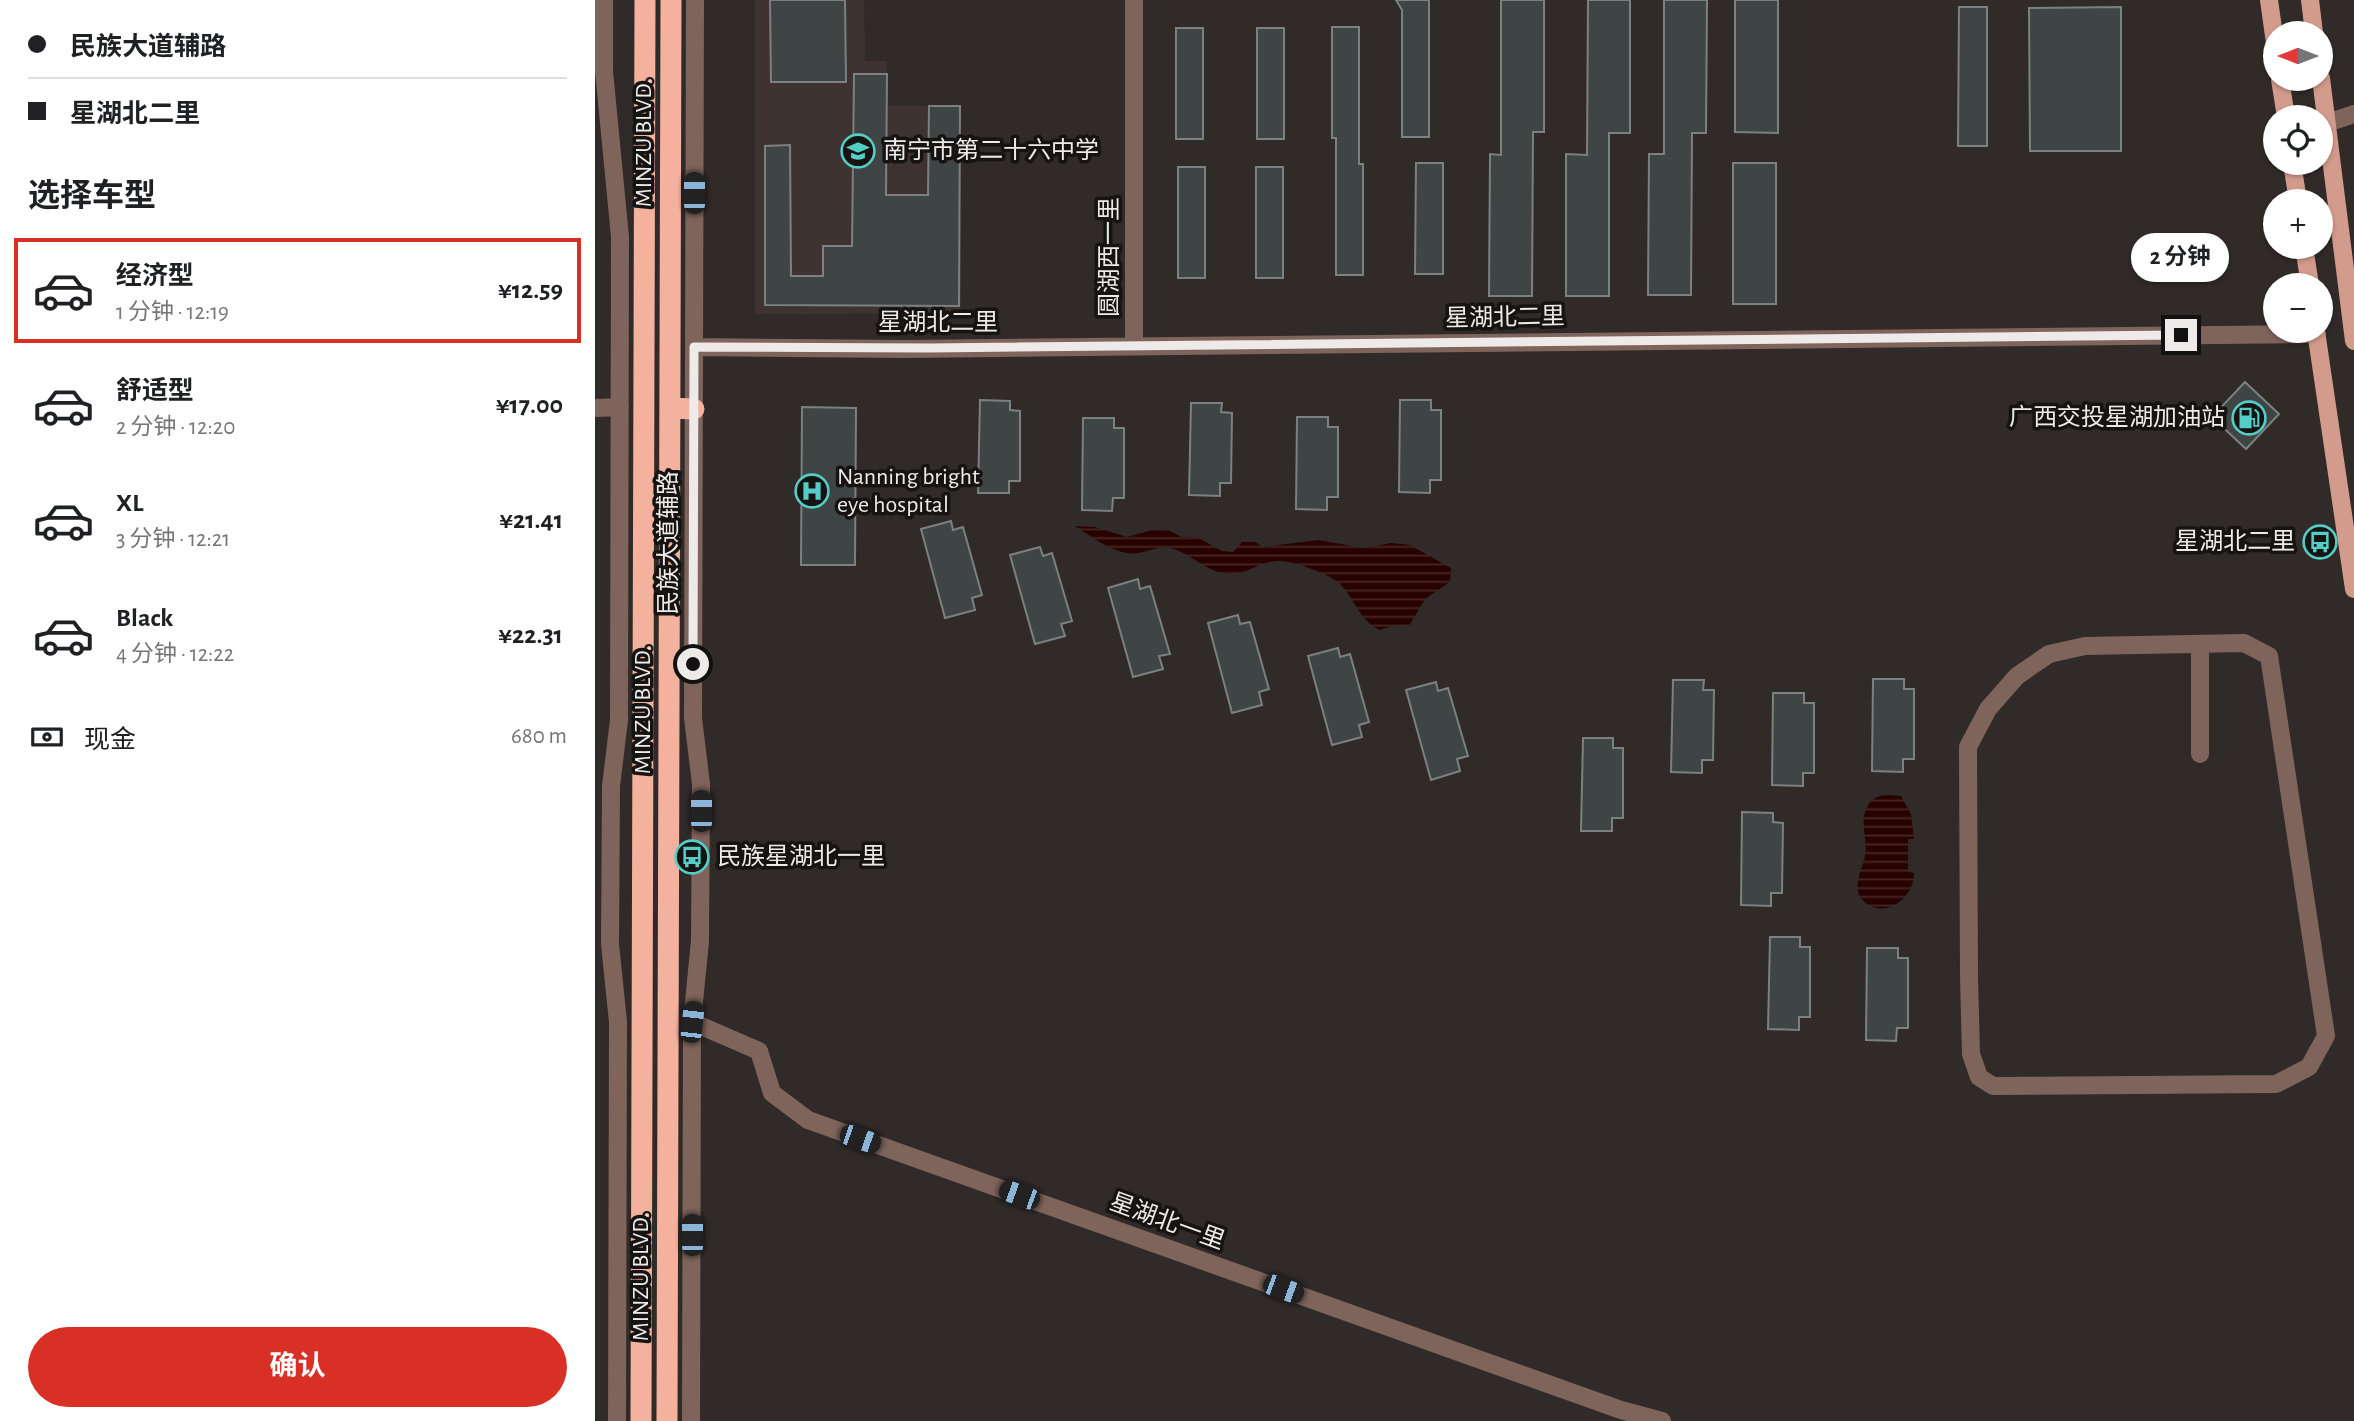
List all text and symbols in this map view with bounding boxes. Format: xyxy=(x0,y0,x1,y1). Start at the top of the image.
north arrow xyxy=(2263,21,2333,91)
map controls xyxy=(2263,21,2333,343)
text: 民族大道辅路 xyxy=(70,34,226,60)
street label: MINZU BLVD. xyxy=(632,79,656,207)
text: 星湖北二里 xyxy=(70,101,200,127)
button: locate xyxy=(2263,105,2333,175)
school or university icon: 南宁市第二十六中学 xyxy=(839,132,877,170)
place label: 南宁市第二十六中学 xyxy=(883,137,1099,163)
car xyxy=(684,172,705,214)
text: 选择车型 xyxy=(28,180,156,212)
button: + xyxy=(2263,189,2333,259)
street label: 圆湖西一里 xyxy=(1097,197,1122,317)
callout: 2 分钟 xyxy=(2132,233,2230,282)
text: 2 分钟 xyxy=(2150,246,2210,269)
icon: car xyxy=(32,259,95,322)
text: 经济型 xyxy=(116,263,194,289)
button: − xyxy=(2263,273,2333,343)
text: ¥12.59 xyxy=(498,277,563,303)
text: 1 分钟 · 12:19 xyxy=(116,301,229,324)
street label: 星湖北二里 xyxy=(1445,304,1565,331)
street label: 星湖北二里 xyxy=(878,310,998,335)
route end xyxy=(2165,319,2197,351)
icon: car xyxy=(32,374,95,437)
text: 舒适型 xyxy=(116,378,194,404)
text: ¥17.00 xyxy=(496,392,563,418)
fuel station icon: 广西交投星湖加油站 xyxy=(2230,399,2268,437)
place label: 广西交投星湖加油站 xyxy=(2009,404,2225,430)
text: 2 分钟 · 12:20 xyxy=(116,416,235,439)
place label: Nanning bright eye hospital xyxy=(837,465,980,517)
street label: 民族大道辅路 xyxy=(655,471,681,615)
hospital icon: Nanning bright eye hospital xyxy=(793,472,831,510)
icon: car xyxy=(32,489,95,552)
text: XL xyxy=(116,490,143,516)
text: ¥21.41 xyxy=(499,507,563,533)
bus stop icon: 星湖北二里 xyxy=(2301,523,2339,561)
text: 3 分钟 · 12:21 xyxy=(116,528,230,551)
place label: 星湖北二里 xyxy=(2175,529,2295,554)
icon: car xyxy=(32,604,95,667)
text: Black xyxy=(116,605,173,631)
text: ¥22.31 xyxy=(498,622,563,648)
text: 4 分钟 · 12:22 xyxy=(116,643,234,666)
street label: MINZU BLVD. xyxy=(631,646,655,774)
route start xyxy=(677,648,709,680)
icon: cash xyxy=(28,718,66,756)
text: 680 m xyxy=(511,725,567,748)
text: 现金 xyxy=(84,727,136,753)
car xyxy=(691,790,712,832)
bus stop icon: 民族星湖北一里 xyxy=(673,838,711,876)
place label: 民族星湖北一里 xyxy=(717,844,885,869)
car xyxy=(680,1000,705,1044)
car xyxy=(837,1122,884,1156)
car xyxy=(996,1178,1043,1212)
street label: 星湖北一里 xyxy=(1107,1189,1228,1254)
street label: MINZU BLVD. xyxy=(629,1213,653,1341)
car xyxy=(682,1214,703,1256)
car xyxy=(1260,1272,1307,1306)
button: 确认 xyxy=(28,1327,567,1407)

